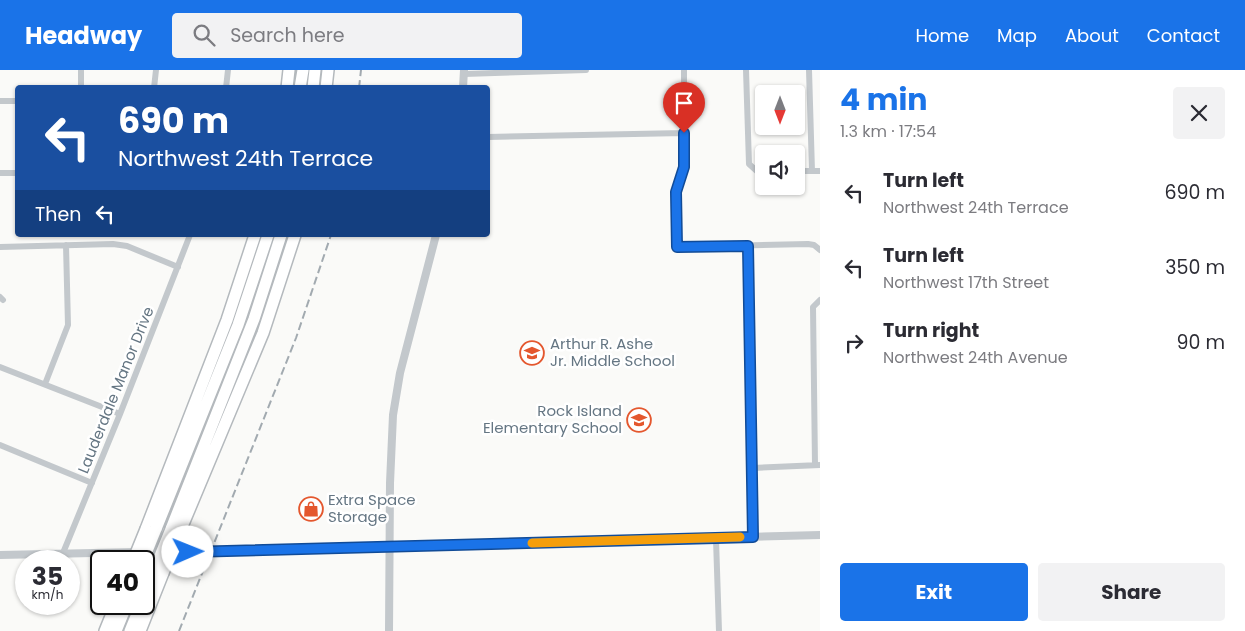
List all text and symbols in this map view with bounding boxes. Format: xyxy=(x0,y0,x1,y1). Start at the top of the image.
search box xyxy=(172,13,522,58)
text: Headway xyxy=(25,19,142,52)
icon: search xyxy=(190,21,218,49)
text: Search here xyxy=(230,22,345,49)
text: Home xyxy=(915,23,969,48)
text: Map xyxy=(997,23,1037,48)
text: About xyxy=(1065,23,1119,48)
text: Contact xyxy=(1147,23,1220,48)
text: 4 min xyxy=(840,78,928,121)
pin xyxy=(663,82,705,133)
north arrow xyxy=(755,85,805,135)
map controls xyxy=(755,85,805,195)
button: close xyxy=(1173,87,1225,139)
icon: arrive xyxy=(670,89,698,117)
text: 690 m xyxy=(118,96,229,145)
icon: left xyxy=(35,105,100,170)
text: 1.3 km · 17:54 xyxy=(840,120,936,143)
text: Northwest 24th Terrace xyxy=(118,143,373,174)
button: sound xyxy=(755,145,805,195)
text: Turn left xyxy=(883,167,964,194)
icon: left xyxy=(840,179,868,207)
text: 690 m xyxy=(1164,179,1225,206)
text: Northwest 24th Terrace xyxy=(883,196,1069,219)
icon: left xyxy=(91,200,119,228)
text: Then xyxy=(35,201,81,228)
text: Turn left xyxy=(883,242,964,269)
icon: left xyxy=(840,254,868,282)
text: 350 m xyxy=(1165,254,1225,281)
text: Northwest 17th Street xyxy=(883,271,1049,294)
street label: Lauderdale Manor Drive xyxy=(72,303,159,476)
text: Turn right xyxy=(883,317,979,344)
icon: right xyxy=(840,329,868,357)
text: 90 m xyxy=(1176,329,1225,356)
place label: Arthur R. Ashe Jr. Middle School xyxy=(550,333,675,371)
school or university icon: Arthur R. Ashe Jr. Middle School xyxy=(519,340,545,366)
text: Northwest 24th Avenue xyxy=(883,346,1068,369)
place label: Rock Island Elementary School xyxy=(483,400,622,438)
school or university icon: Rock Island Elementary School xyxy=(626,407,652,433)
place label: Extra Space Storage xyxy=(328,489,416,527)
shop icon: Extra Space Storage xyxy=(298,496,324,522)
position arrow xyxy=(161,525,213,577)
speed limit sign: 40 xyxy=(90,550,155,615)
text: 35 xyxy=(32,559,63,594)
button: Exit xyxy=(840,563,1028,621)
button: Share xyxy=(1038,563,1225,621)
text: km/h xyxy=(32,586,63,603)

